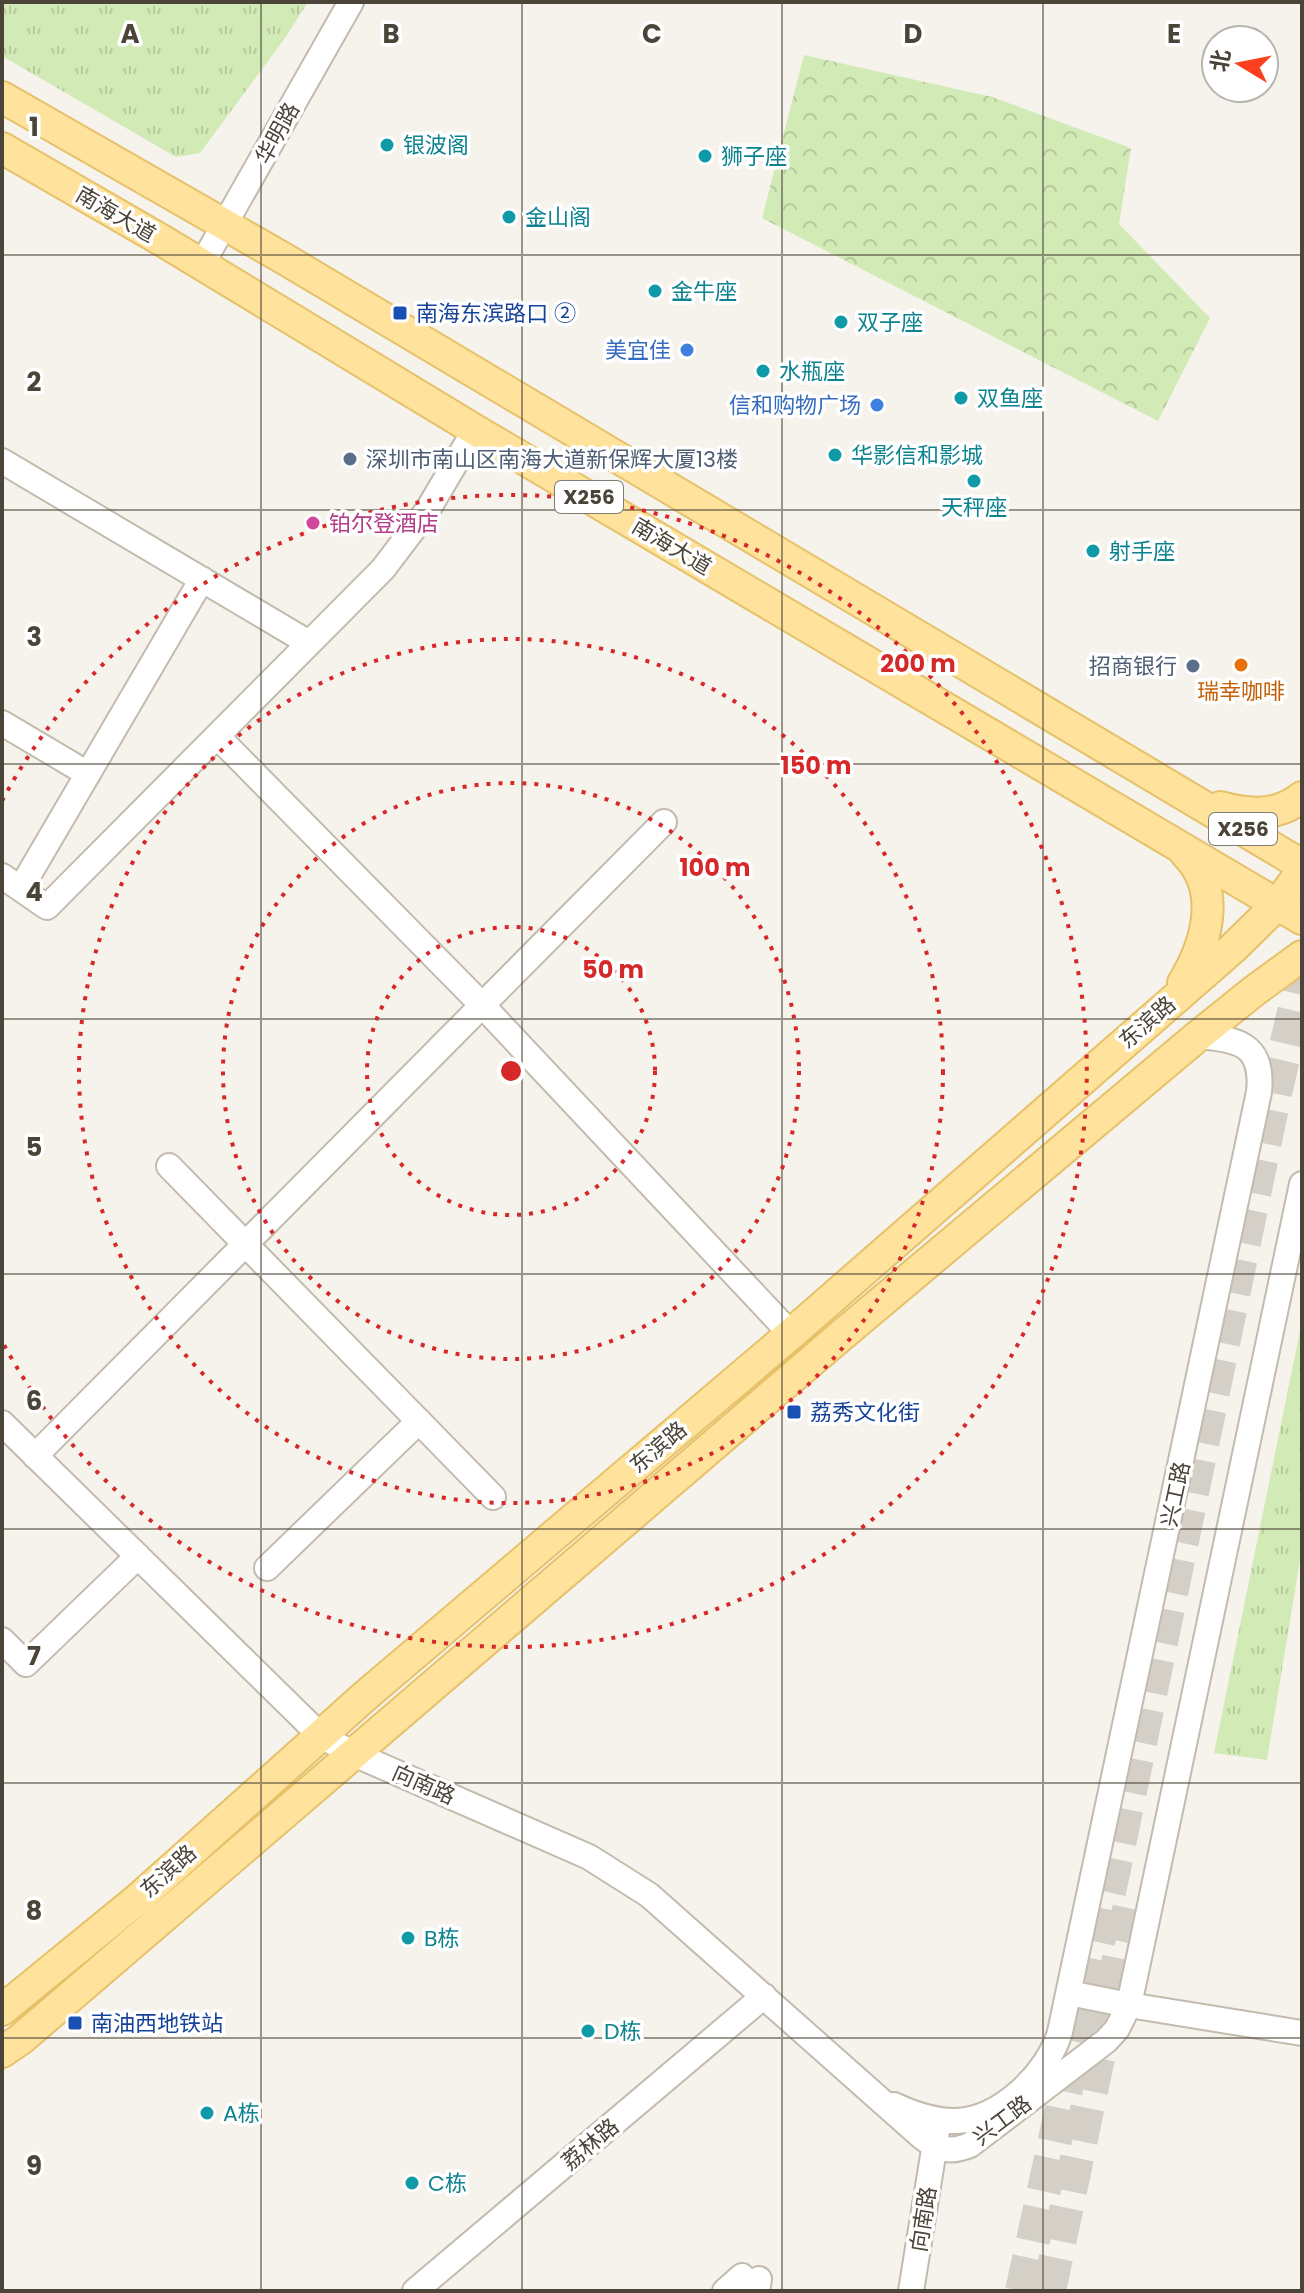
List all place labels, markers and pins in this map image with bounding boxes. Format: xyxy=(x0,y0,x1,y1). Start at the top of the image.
place label: 银波阁 xyxy=(403,130,469,161)
marker: 银波阁 xyxy=(378,136,396,154)
place label: 狮子座 xyxy=(721,141,787,172)
marker: 狮子座 xyxy=(696,147,714,165)
place label: 金山阁 xyxy=(525,202,591,233)
marker: 金山阁 xyxy=(500,208,518,226)
place label: 金牛座 xyxy=(671,276,737,307)
marker: 金牛座 xyxy=(646,282,664,300)
place label: 南海东滨路口 ② xyxy=(416,298,576,329)
marker: 南海东滨路口 ② xyxy=(391,304,409,322)
place label: 双子座 xyxy=(857,307,923,338)
marker: 双子座 xyxy=(832,313,850,331)
place label: 美宜佳 xyxy=(605,335,671,366)
marker: 美宜佳 xyxy=(678,341,696,359)
place label: 水瓶座 xyxy=(779,356,845,387)
marker: 水瓶座 xyxy=(754,362,772,380)
place label: 双鱼座 xyxy=(977,383,1043,414)
marker: 双鱼座 xyxy=(952,389,970,407)
place label: 信和购物广场 xyxy=(729,390,861,421)
marker: 信和购物广场 xyxy=(868,396,886,414)
place label: 华影信和影城 xyxy=(851,440,983,471)
place label: 深圳市南山区南海大道新保辉大厦13楼 xyxy=(366,444,738,475)
marker: 华影信和影城 xyxy=(826,446,844,464)
marker: 深圳市南山区南海大道新保辉大厦13楼 xyxy=(341,450,359,468)
marker: 天秤座 xyxy=(965,472,983,490)
place label: 天秤座 xyxy=(941,492,1007,523)
place label: 铂尔登酒店 xyxy=(329,508,439,539)
marker: 铂尔登酒店 xyxy=(304,514,322,532)
place label: 射手座 xyxy=(1109,536,1175,567)
marker: 射手座 xyxy=(1084,542,1102,560)
place label: 招商银行 xyxy=(1089,651,1177,682)
marker: 瑞幸咖啡 xyxy=(1232,656,1250,674)
marker: 招商银行 xyxy=(1184,657,1202,675)
place label: 瑞幸咖啡 xyxy=(1197,676,1285,707)
centre of rings xyxy=(497,1057,525,1085)
place label: 荔秀文化街 xyxy=(810,1397,920,1428)
marker: 荔秀文化街 xyxy=(785,1403,803,1421)
place label: B栋 xyxy=(424,1923,460,1954)
marker: B栋 xyxy=(399,1929,417,1947)
place label: 南油西地铁站 xyxy=(91,2008,223,2039)
marker: 南油西地铁站 xyxy=(66,2014,84,2032)
place label: D栋 xyxy=(604,2016,642,2047)
marker: D栋 xyxy=(579,2022,597,2040)
place label: A栋 xyxy=(223,2098,260,2129)
marker: A栋 xyxy=(198,2104,216,2122)
place label: C栋 xyxy=(428,2168,467,2199)
marker: C栋 xyxy=(403,2174,421,2192)

